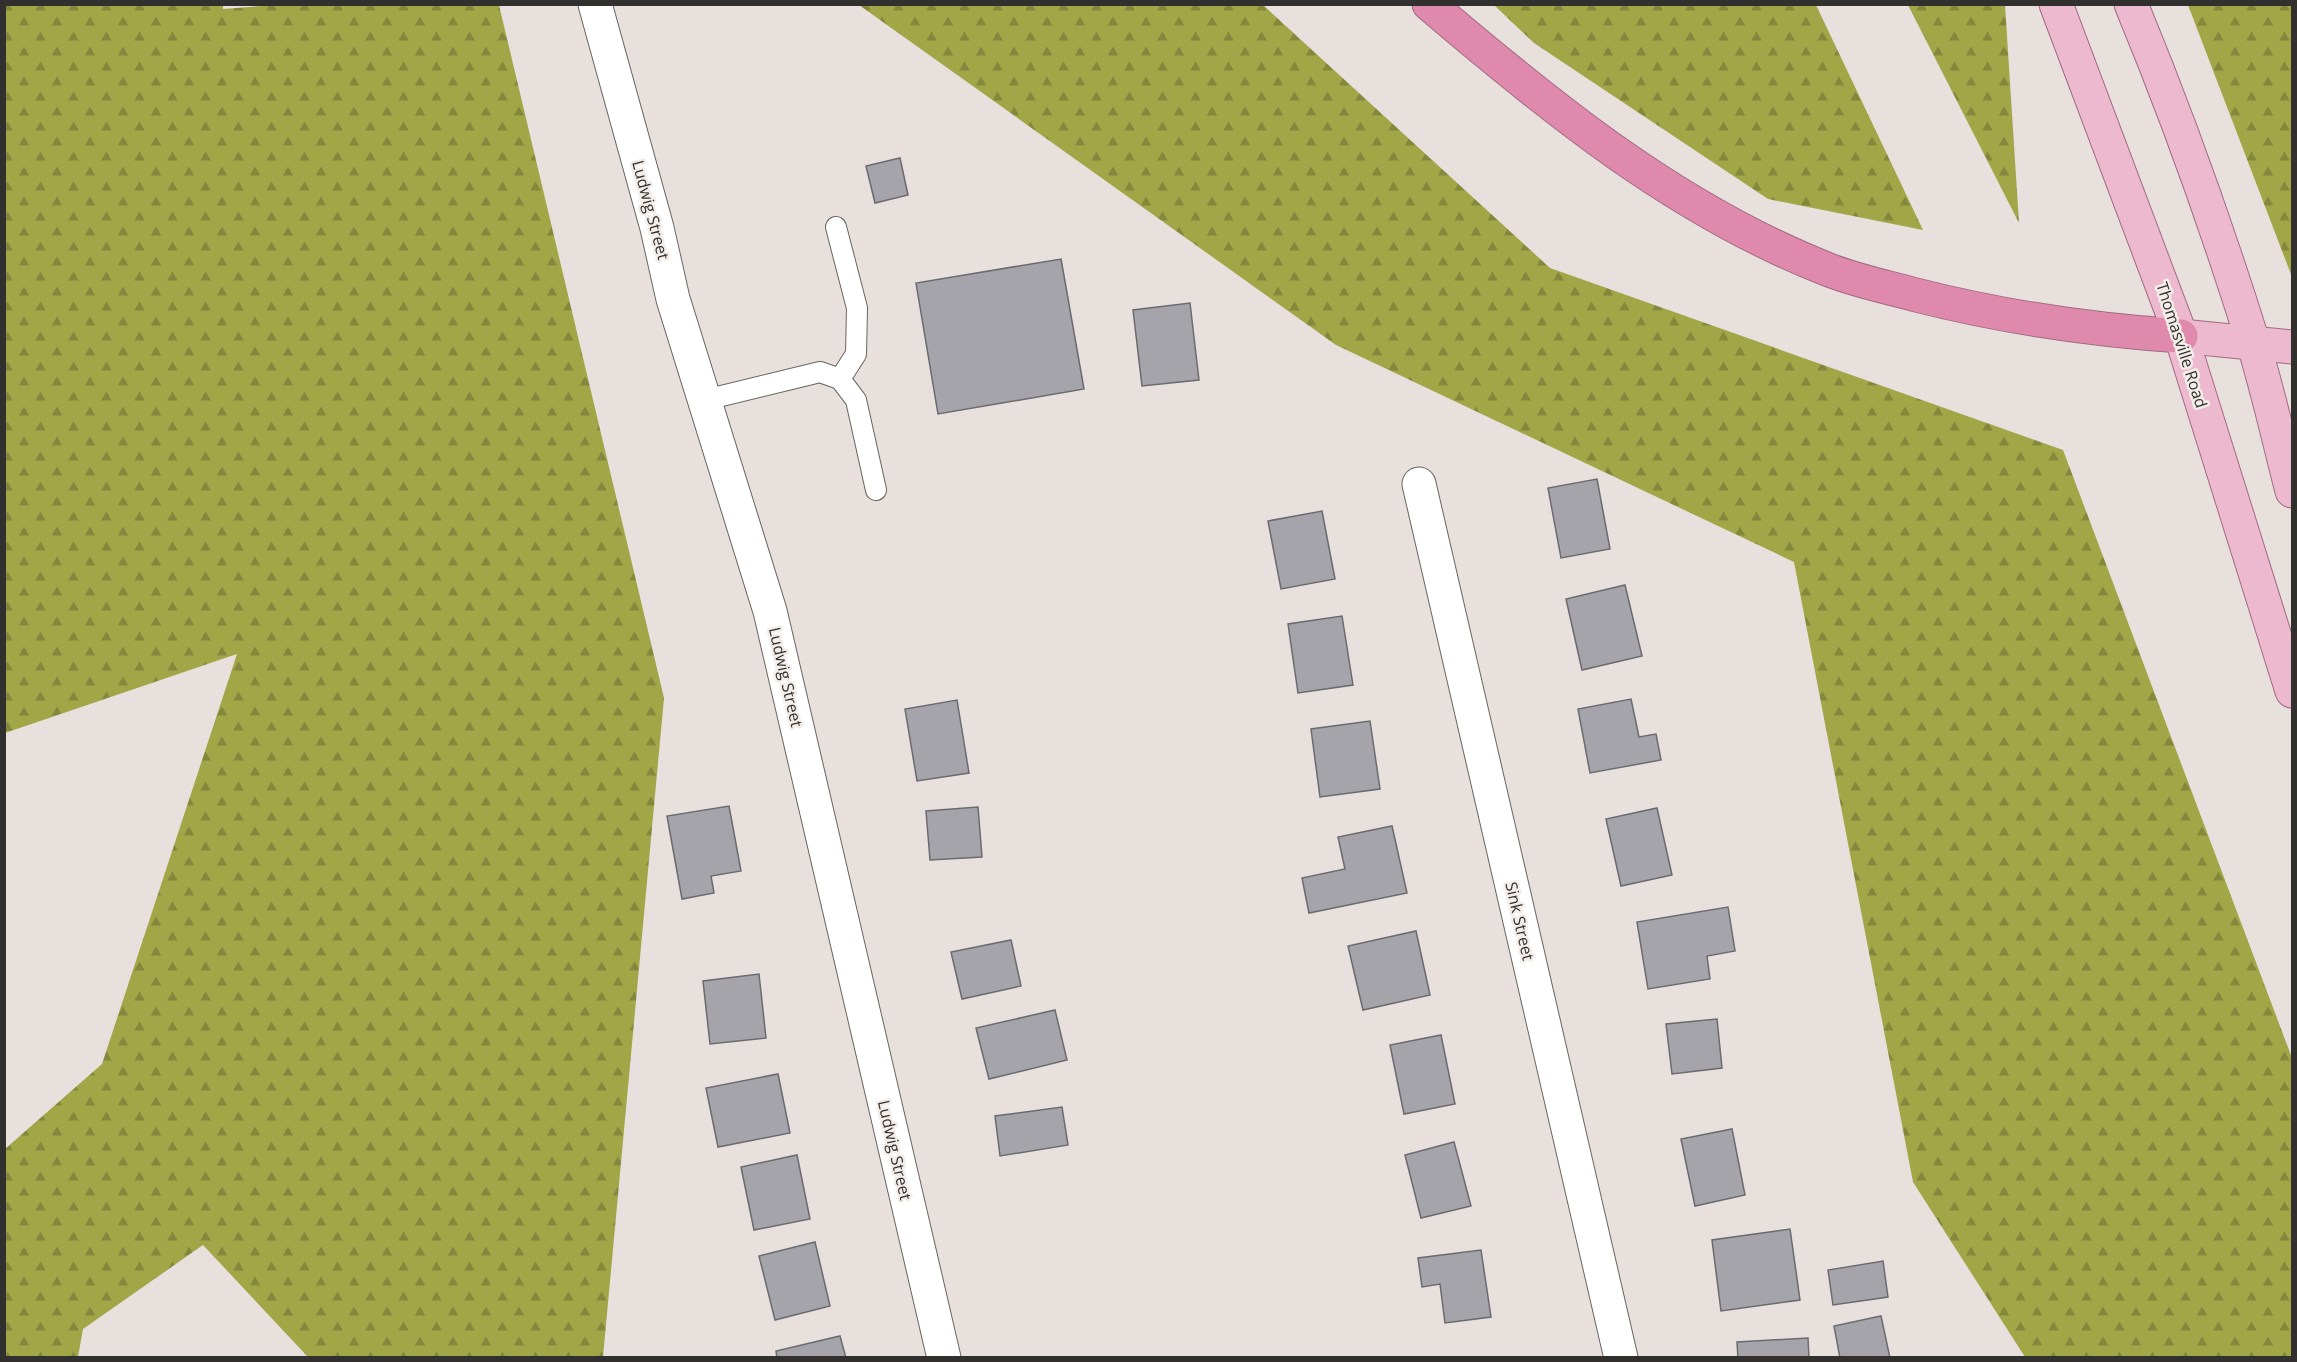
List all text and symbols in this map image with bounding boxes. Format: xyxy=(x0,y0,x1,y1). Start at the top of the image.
street label: Ludwig Street xyxy=(627,158,675,262)
street label: Thomasville Road xyxy=(2151,279,2213,411)
street label: Ludwig Street xyxy=(764,625,808,729)
street label: Sink Street xyxy=(1500,880,1540,963)
street label: Ludwig Street xyxy=(873,1098,917,1202)

